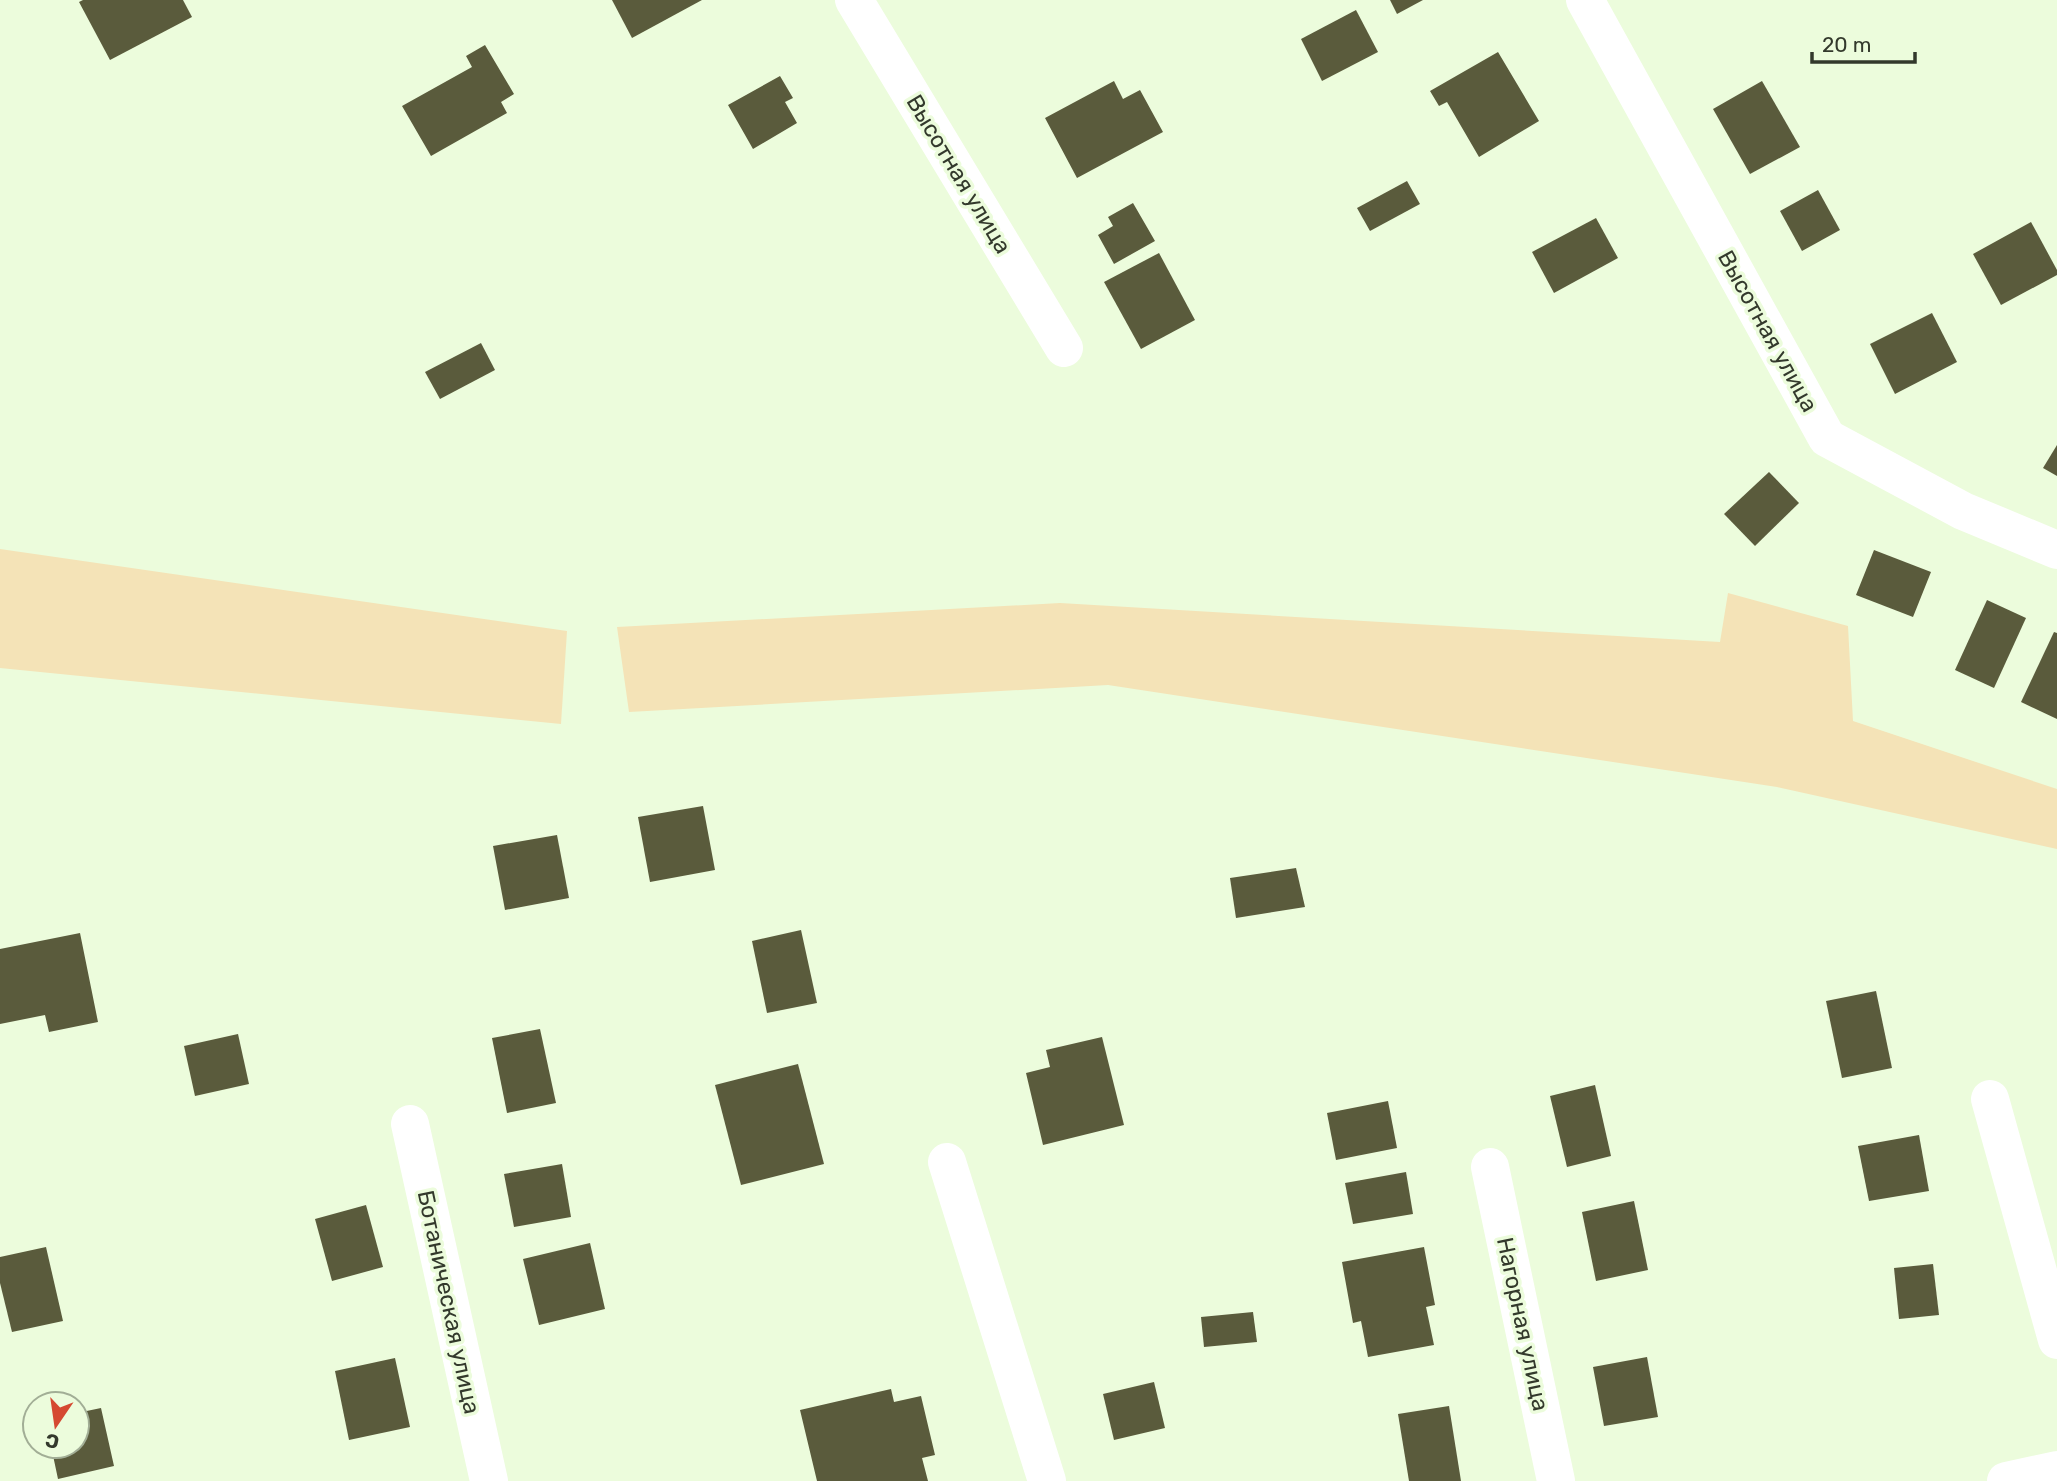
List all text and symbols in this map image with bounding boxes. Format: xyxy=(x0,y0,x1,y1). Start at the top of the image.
scale bar xyxy=(1812,21,1915,65)
text: 20 m xyxy=(1822,32,1871,57)
street label: Высотная улица xyxy=(901,89,1017,259)
street label: Высотная улица xyxy=(1712,245,1824,417)
street label: Ботаническая улица xyxy=(412,1188,486,1416)
street label: Нагорная улица xyxy=(1491,1235,1555,1413)
north arrow xyxy=(21,1390,91,1460)
text: С xyxy=(43,1428,61,1454)

